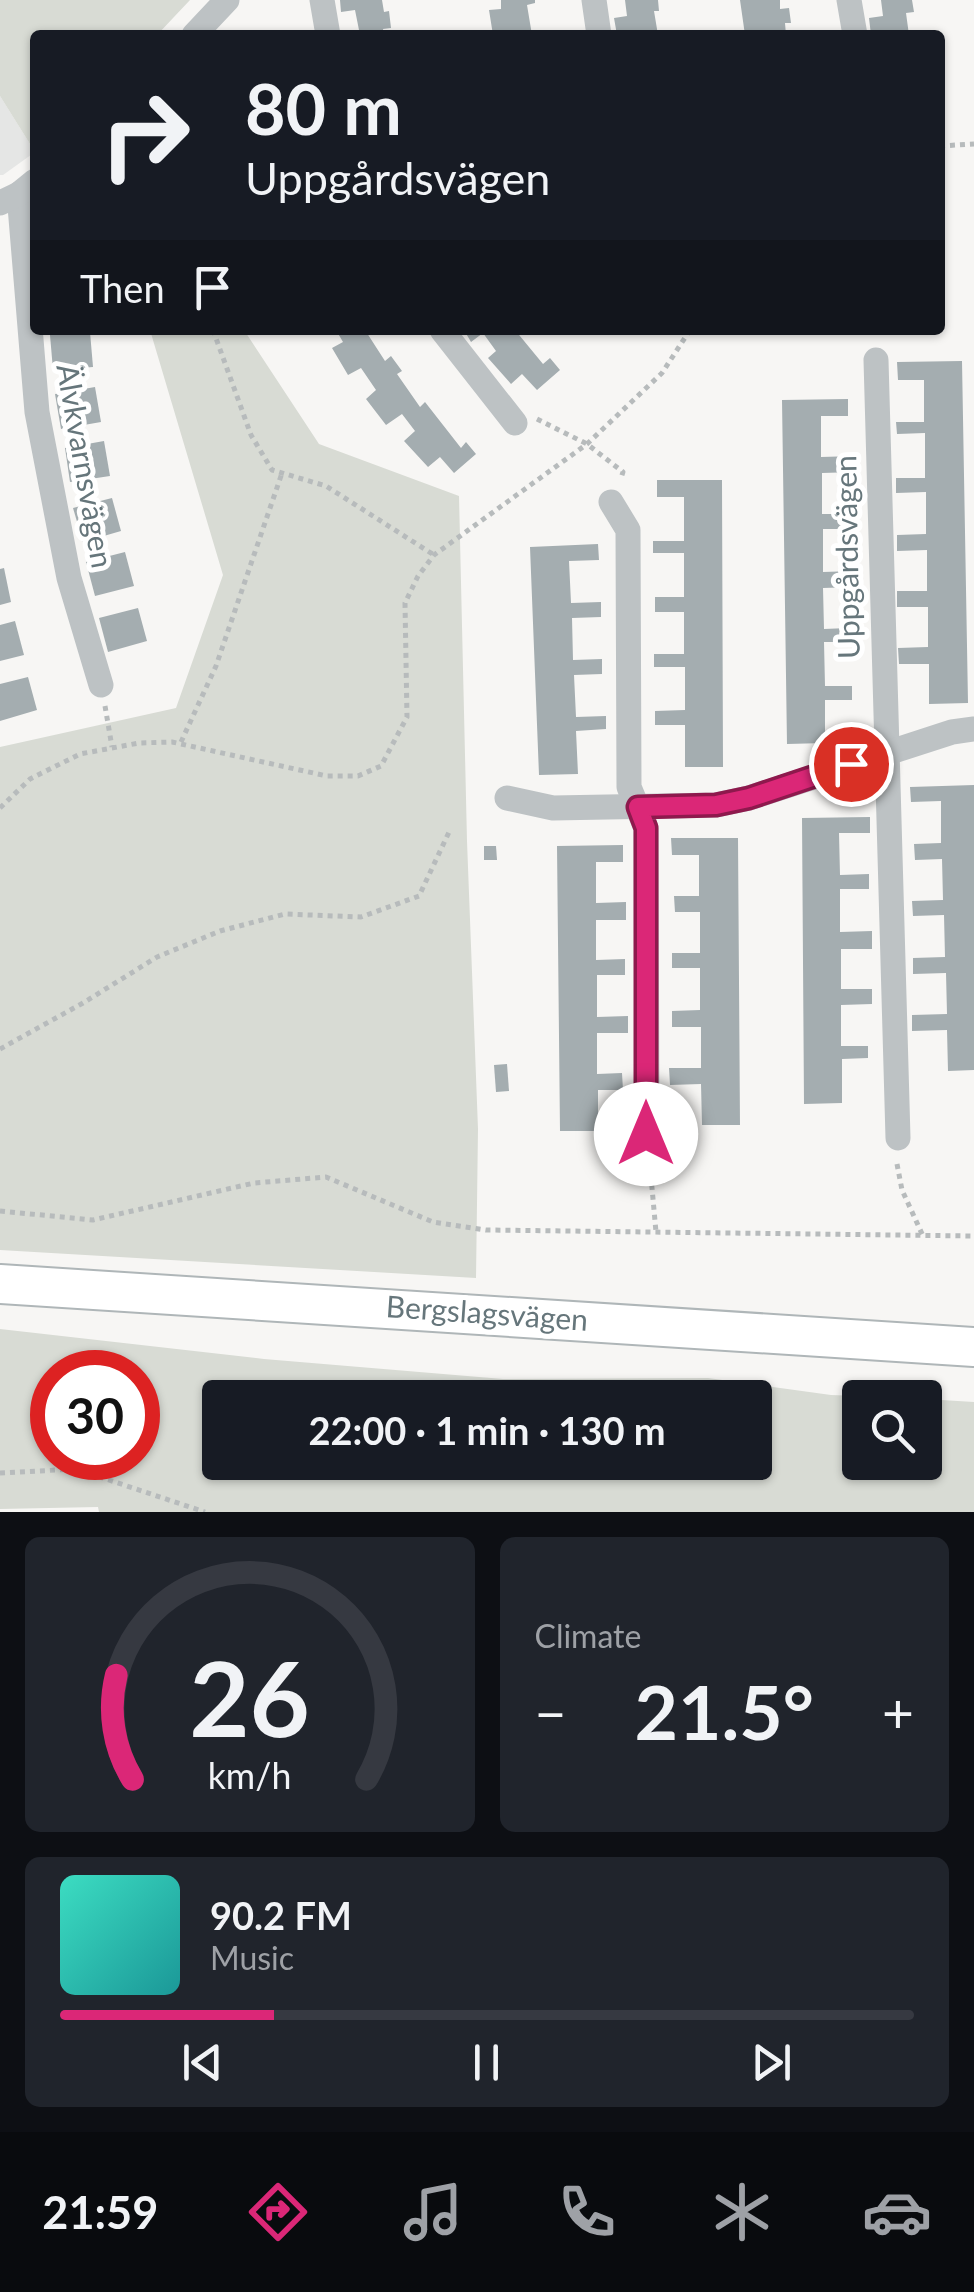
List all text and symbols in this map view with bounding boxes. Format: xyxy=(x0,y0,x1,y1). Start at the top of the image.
text: 80 m xyxy=(245,66,402,150)
icon: right xyxy=(80,70,210,200)
text: Uppgårdsvägen xyxy=(245,151,550,205)
icon: arrive xyxy=(185,260,240,315)
text: Then xyxy=(80,265,165,311)
street label: Älvkvarnsvägen xyxy=(50,361,122,570)
street label: Uppgårdsvägen xyxy=(826,455,866,659)
pin xyxy=(809,722,894,807)
icon: arrive xyxy=(824,737,879,792)
position arrow xyxy=(594,1082,698,1186)
street label: Bergslagsvägen xyxy=(385,1287,589,1337)
speed limit sign: 30 xyxy=(30,1350,160,1480)
map controls xyxy=(842,1380,942,1480)
button: search xyxy=(842,1380,942,1480)
text: 22:00 · 1 min · 130 m xyxy=(308,1407,666,1453)
text: Climate xyxy=(535,1616,641,1655)
text: 26 xyxy=(189,1634,310,1759)
text: 21.5° xyxy=(635,1666,814,1756)
text: − xyxy=(535,1679,566,1745)
text: + xyxy=(882,1679,914,1745)
text: km/h xyxy=(208,1754,292,1797)
text: 90.2 FM xyxy=(210,1892,352,1938)
text: Music xyxy=(210,1938,294,1977)
icon: previous xyxy=(175,2035,230,2090)
icon: pause xyxy=(459,2035,514,2090)
icon: next xyxy=(744,2035,799,2090)
icon: directions xyxy=(243,2177,313,2247)
icon: music xyxy=(398,2177,468,2247)
icon: phone xyxy=(552,2177,622,2247)
icon: climate xyxy=(707,2177,777,2247)
icon: car xyxy=(862,2177,932,2247)
text: 21:59 xyxy=(42,2185,158,2239)

